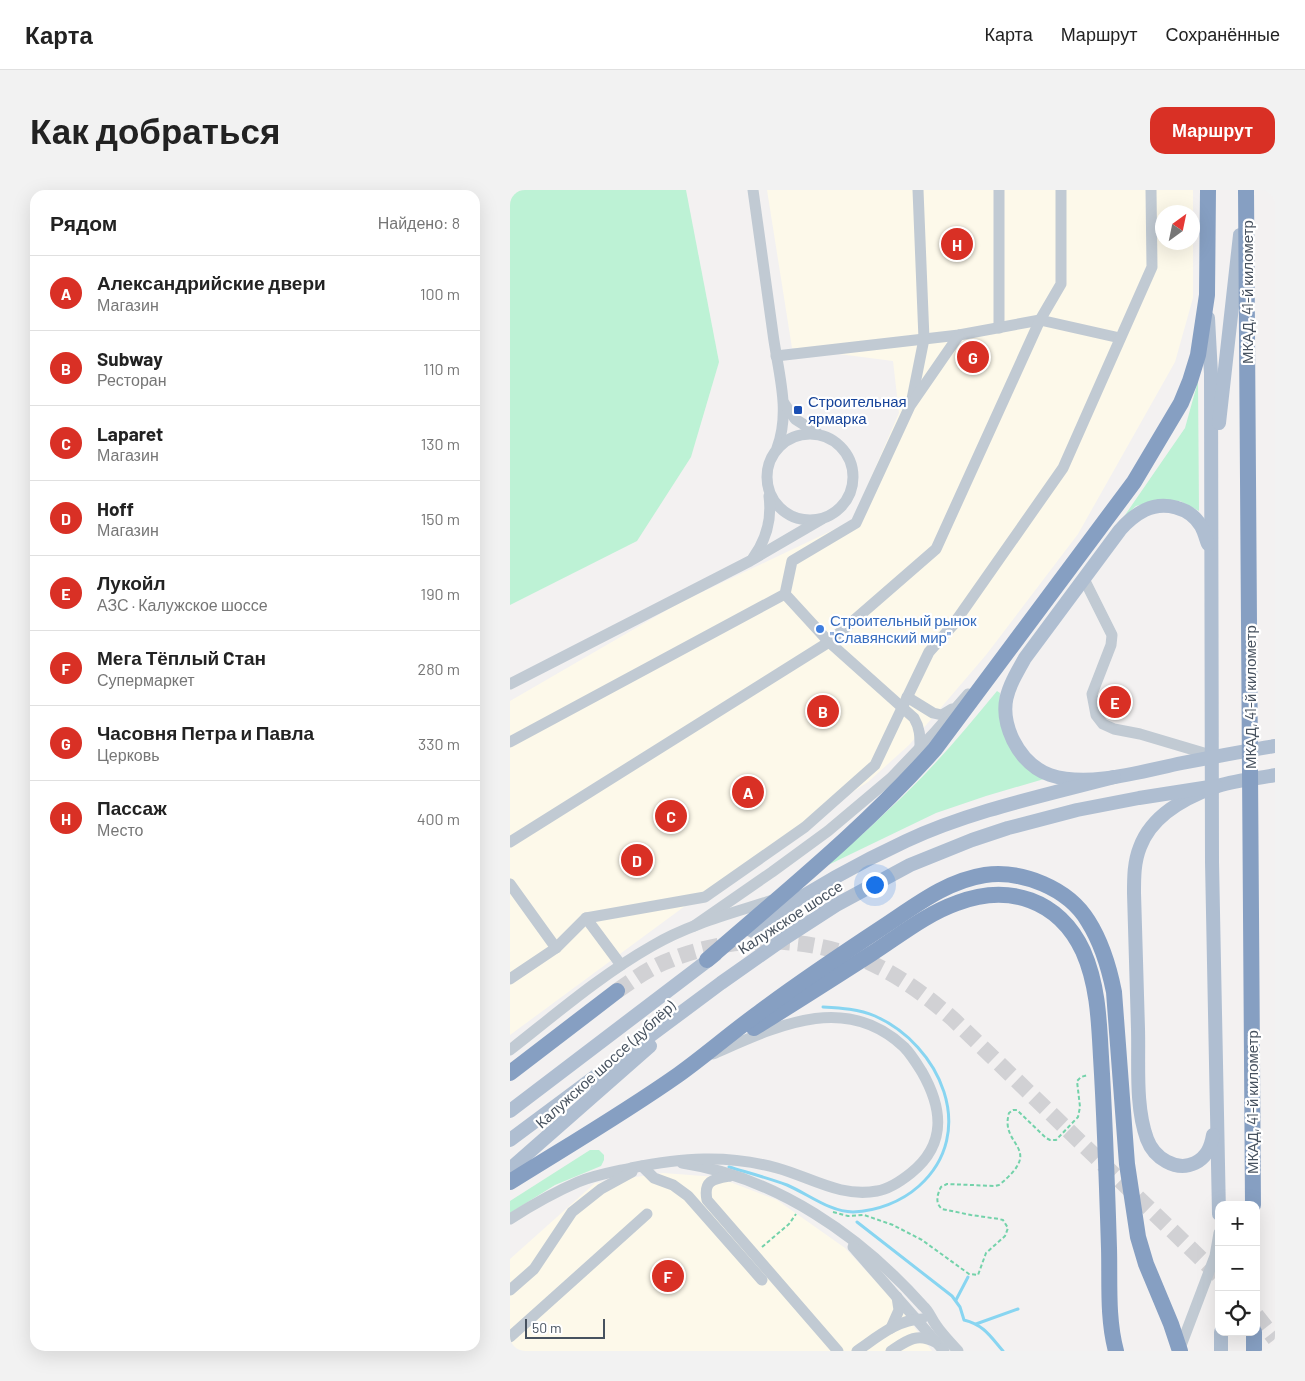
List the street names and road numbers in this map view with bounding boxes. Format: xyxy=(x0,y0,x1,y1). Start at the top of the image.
street label: МКАД, 41-й километр xyxy=(1238,220,1256,364)
street label: МКАД, 41-й километр xyxy=(1241,625,1259,769)
street label: Калужское шоссе xyxy=(734,876,846,958)
street label: Калужское шоссе (дублёр) xyxy=(531,996,679,1132)
street label: МКАД, 41-й километр xyxy=(1243,1030,1261,1174)

